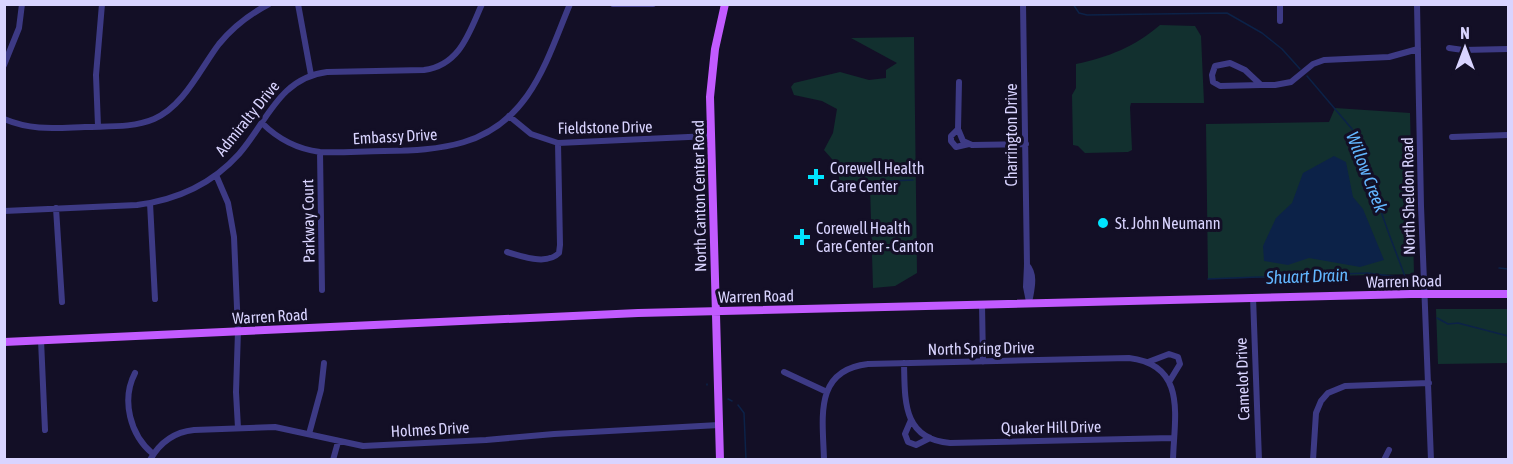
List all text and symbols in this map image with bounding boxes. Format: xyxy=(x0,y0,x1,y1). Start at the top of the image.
north arrow xyxy=(1435,18,1495,78)
text: N xyxy=(1460,24,1470,42)
street label: Admiralty Drive xyxy=(211,77,283,160)
street label: Charrington Drive xyxy=(1002,83,1021,187)
street label: Fieldstone Drive xyxy=(557,117,653,137)
street label: North Canton Center Road xyxy=(689,120,709,272)
street label: Embassy Drive xyxy=(352,125,438,148)
water label: Willow Creek xyxy=(1342,129,1392,216)
street label: North Sheldon Road xyxy=(1398,137,1418,255)
place label: Corewell Health Care Center xyxy=(830,159,924,195)
marker: Corewell Health Care Center xyxy=(807,168,825,186)
street label: Parkway Court xyxy=(298,178,319,263)
place label: St. John Neumann xyxy=(1115,214,1221,232)
marker: St. John Neumann xyxy=(1096,216,1110,230)
place label: Corewell Health Care Center - Canton xyxy=(816,219,934,255)
marker: Corewell Health Care Center - Canton xyxy=(793,228,811,246)
water label: Shuart Drain xyxy=(1265,264,1349,288)
street label: Warren Road xyxy=(1366,271,1442,291)
street label: Warren Road xyxy=(718,286,794,306)
street label: Warren Road xyxy=(232,305,308,327)
street label: Camelot Drive xyxy=(1232,337,1252,421)
street label: North Spring Drive xyxy=(928,338,1035,359)
street label: Quaker Hill Drive xyxy=(1001,417,1101,437)
street label: Holmes Drive xyxy=(390,418,470,440)

